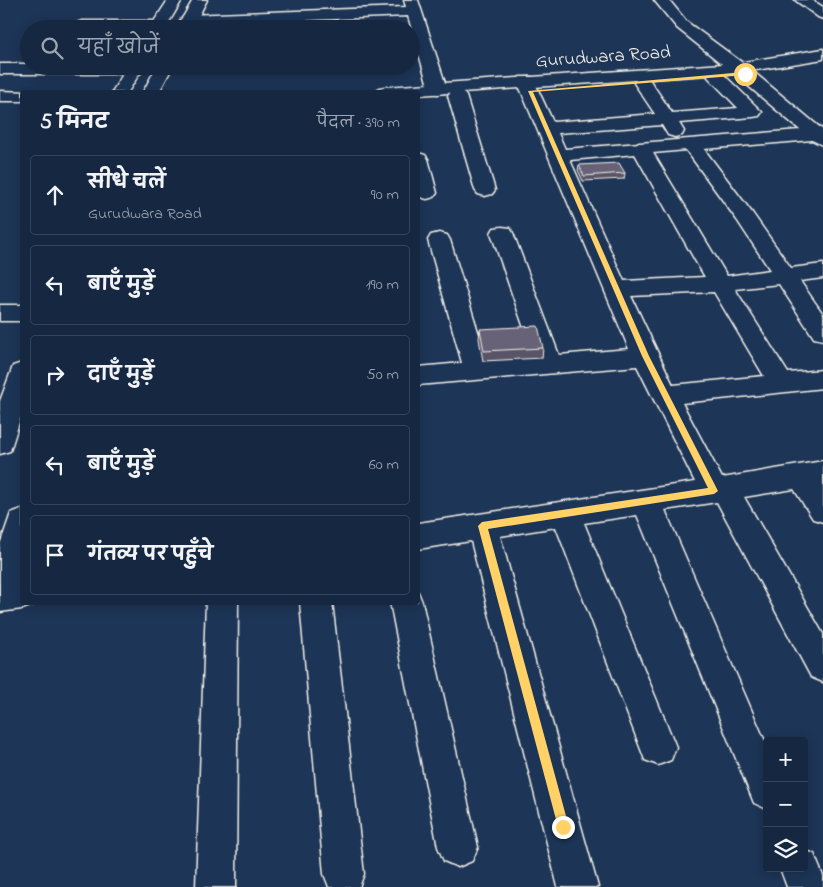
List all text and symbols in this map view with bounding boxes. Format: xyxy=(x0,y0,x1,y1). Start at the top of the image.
search box xyxy=(20,20,420,75)
icon: search xyxy=(38,34,66,62)
text: यहाँ खोजें xyxy=(78,35,160,62)
street label: Gurudwara Road xyxy=(535,39,672,76)
route start xyxy=(734,63,757,86)
text: 5 मिनट xyxy=(40,108,108,138)
text: पैदल · 390 m xyxy=(317,111,400,135)
text: सीधे चलें xyxy=(88,170,166,197)
icon: ahead xyxy=(41,181,69,209)
text: 90 m xyxy=(371,183,399,207)
text: Gurudwara Road xyxy=(88,202,202,226)
icon: left xyxy=(41,271,69,299)
text: बाएँ मुड़ें xyxy=(88,272,155,299)
text: 190 m xyxy=(366,273,399,297)
icon: right xyxy=(41,361,69,389)
text: दाएँ मुड़ें xyxy=(88,362,154,389)
text: 50 m xyxy=(367,363,399,387)
icon: left xyxy=(41,451,69,479)
text: बाएँ मुड़ें xyxy=(88,452,155,479)
text: 60 m xyxy=(369,453,399,477)
icon: arrive xyxy=(41,541,69,569)
text: गंतव्य पर पहुँचे xyxy=(88,542,213,569)
map controls xyxy=(763,737,808,872)
button: + xyxy=(763,737,808,782)
button: − xyxy=(763,782,808,827)
route end xyxy=(552,816,575,839)
button: layers xyxy=(763,827,808,872)

